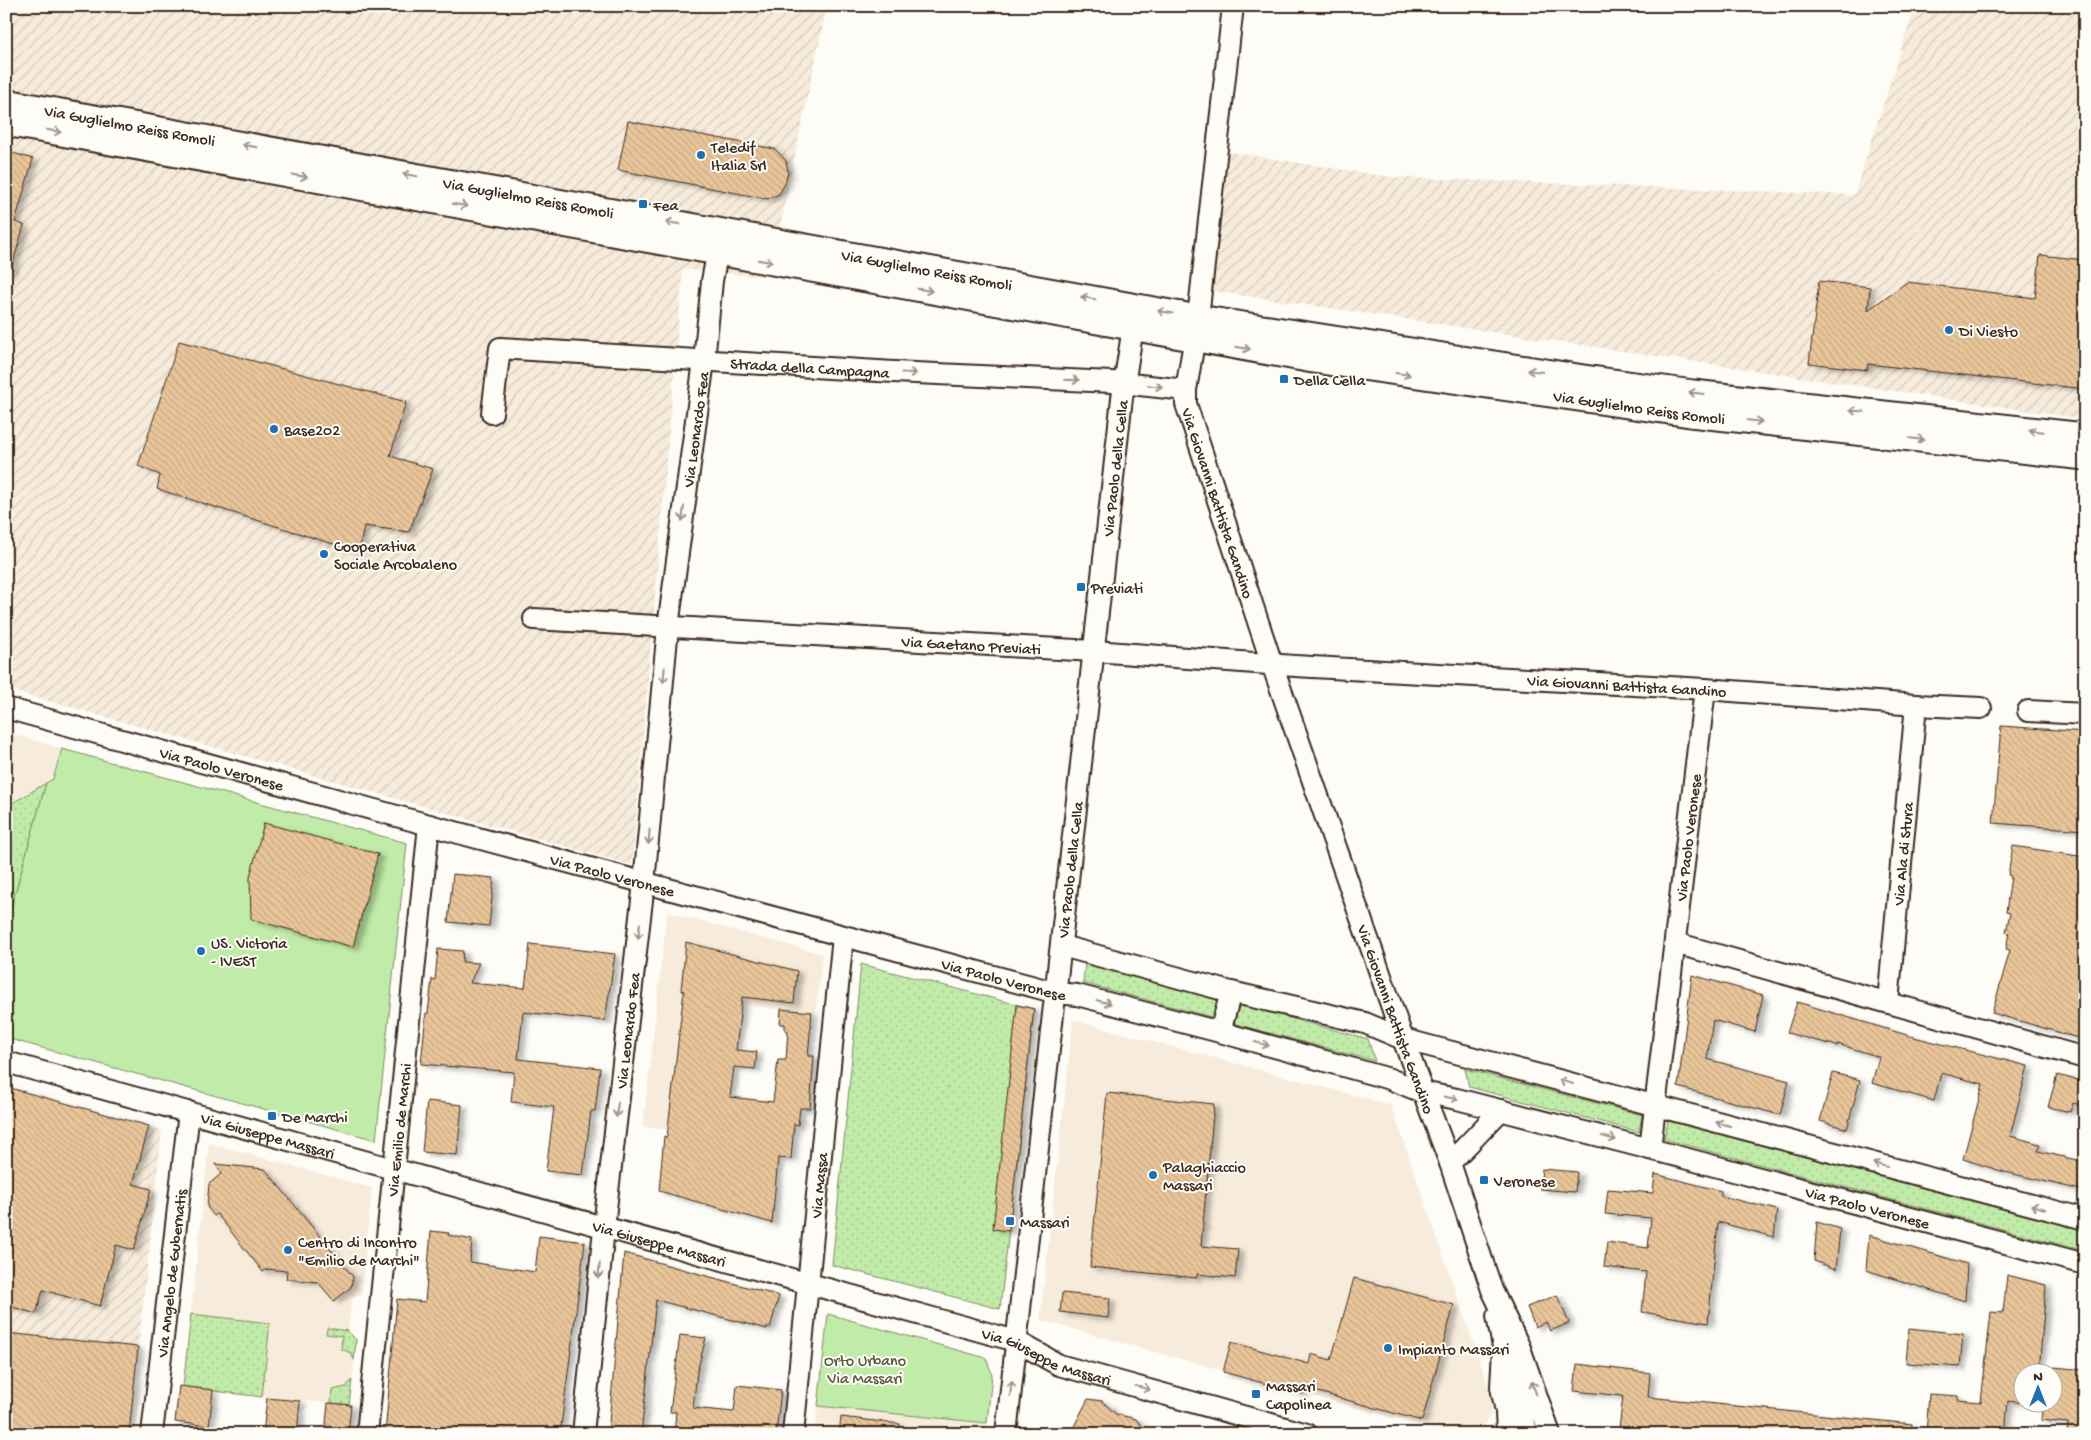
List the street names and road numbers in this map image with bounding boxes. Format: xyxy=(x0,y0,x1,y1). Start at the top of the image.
street label: Via Guglielmo Reiss Romoli xyxy=(42,103,216,153)
street label: Via Guglielmo Reiss Romoli xyxy=(440,175,615,225)
street label: Via Guglielmo Reiss Romoli xyxy=(839,247,1013,297)
street label: Strada della Campagna xyxy=(730,356,891,385)
street label: Via Leonardo Fea xyxy=(681,370,716,490)
street label: Via Guglielmo Reiss Romoli xyxy=(1551,388,1726,431)
street label: Via Paolo della Cella xyxy=(1100,398,1135,539)
street label: Via Giovanni Battista Gandino xyxy=(1175,405,1256,602)
street label: Via Gaetano Previati xyxy=(900,634,1041,661)
street label: Via Giovanni Battista Gandino xyxy=(1526,673,1727,704)
street label: Via Paolo Veronese xyxy=(156,745,286,797)
street label: Via Paolo Veronese xyxy=(1674,772,1708,903)
street label: Via Paolo della Cella xyxy=(1056,800,1090,940)
street label: Via Ala di Stura xyxy=(1891,801,1920,907)
street label: Via Paolo Veronese xyxy=(547,852,677,903)
street label: Via Giovanni Battista Gandino xyxy=(1351,922,1437,1117)
street label: Via Paolo Veronese xyxy=(938,956,1067,1007)
street label: Via Leonardo Fea xyxy=(614,971,647,1091)
street label: Via Emilio de Marchi xyxy=(385,1063,418,1198)
street label: Via Giuseppe Massari xyxy=(197,1110,336,1165)
street label: Via Massa xyxy=(809,1151,834,1220)
street label: Via Paolo Veronese xyxy=(1802,1184,1932,1236)
street label: Via Angelo de Gubernatis xyxy=(155,1187,193,1359)
street label: Via Giuseppe Massari xyxy=(589,1218,728,1273)
street label: Via Giuseppe Massari xyxy=(978,1326,1113,1392)

